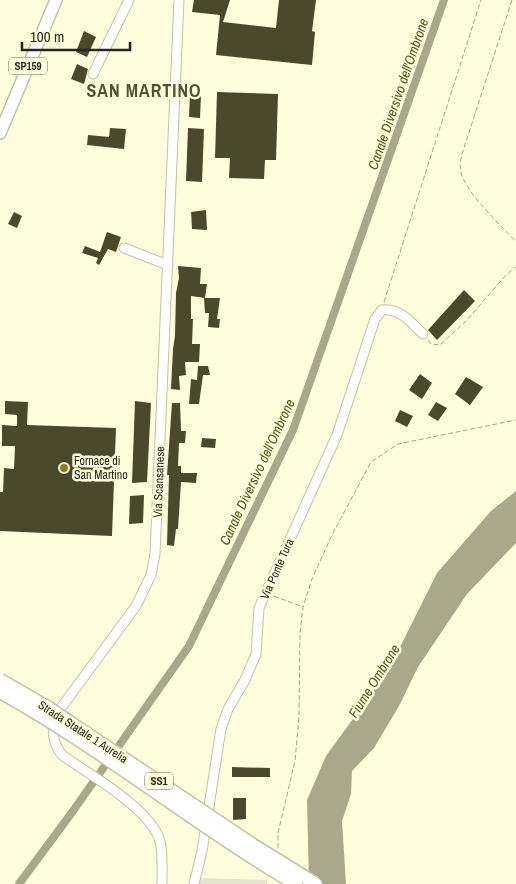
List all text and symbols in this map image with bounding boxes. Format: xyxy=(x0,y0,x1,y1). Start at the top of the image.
water label: Canale Diversivo dell'Ombrone xyxy=(364,16,432,172)
scale bar xyxy=(22,20,130,52)
text: 100 m xyxy=(30,26,64,47)
road number: SP159 xyxy=(9,58,47,74)
district label: SAN MARTINO xyxy=(86,78,202,103)
water label: Canale Diversivo dell'Ombrone xyxy=(215,396,299,548)
street label: Via Scansanese xyxy=(150,446,168,518)
place label: Fornace di San Martino xyxy=(74,453,128,483)
marker: Fornace di San Martino xyxy=(58,462,70,474)
street label: Via Ponte Tura xyxy=(256,536,298,602)
water label: Fiume Ombrone xyxy=(344,641,404,721)
street label: Strada Statale 1 Aurelia xyxy=(35,697,131,767)
road number: SS1 xyxy=(145,772,173,789)

